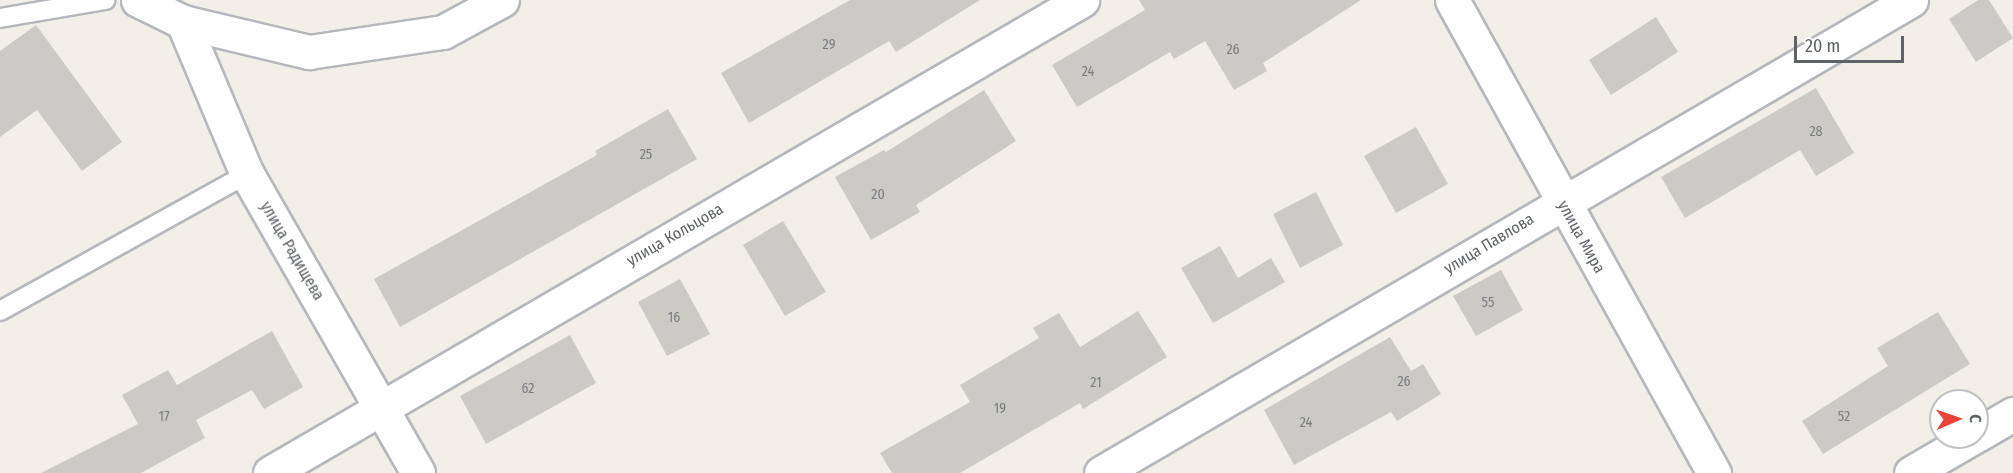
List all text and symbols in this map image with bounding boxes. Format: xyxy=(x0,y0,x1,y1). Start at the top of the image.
scale bar xyxy=(1797,24,1906,62)
text: 20 m xyxy=(1805,35,1840,57)
house number: 29 xyxy=(823,37,835,53)
house number: 26 xyxy=(1226,42,1240,58)
house number: 24 xyxy=(1082,64,1094,80)
house number: 28 xyxy=(1809,124,1823,140)
house number: 25 xyxy=(640,147,652,163)
house number: 20 xyxy=(871,187,885,203)
street label: улица Мира xyxy=(1553,197,1609,277)
street label: улица Радищева xyxy=(256,198,328,304)
street label: улица Кольцова xyxy=(623,200,727,270)
street label: улица Павлова xyxy=(1441,210,1537,278)
house number: 55 xyxy=(1482,295,1494,311)
house number: 16 xyxy=(668,310,680,326)
house number: 26 xyxy=(1397,374,1411,390)
house number: 21 xyxy=(1090,375,1102,391)
house number: 62 xyxy=(522,381,534,397)
north arrow xyxy=(1929,389,1989,449)
house number: 19 xyxy=(994,401,1006,417)
house number: 17 xyxy=(158,409,170,425)
house number: 52 xyxy=(1838,409,1850,425)
text: С xyxy=(1966,414,1985,423)
house number: 24 xyxy=(1300,415,1312,431)

